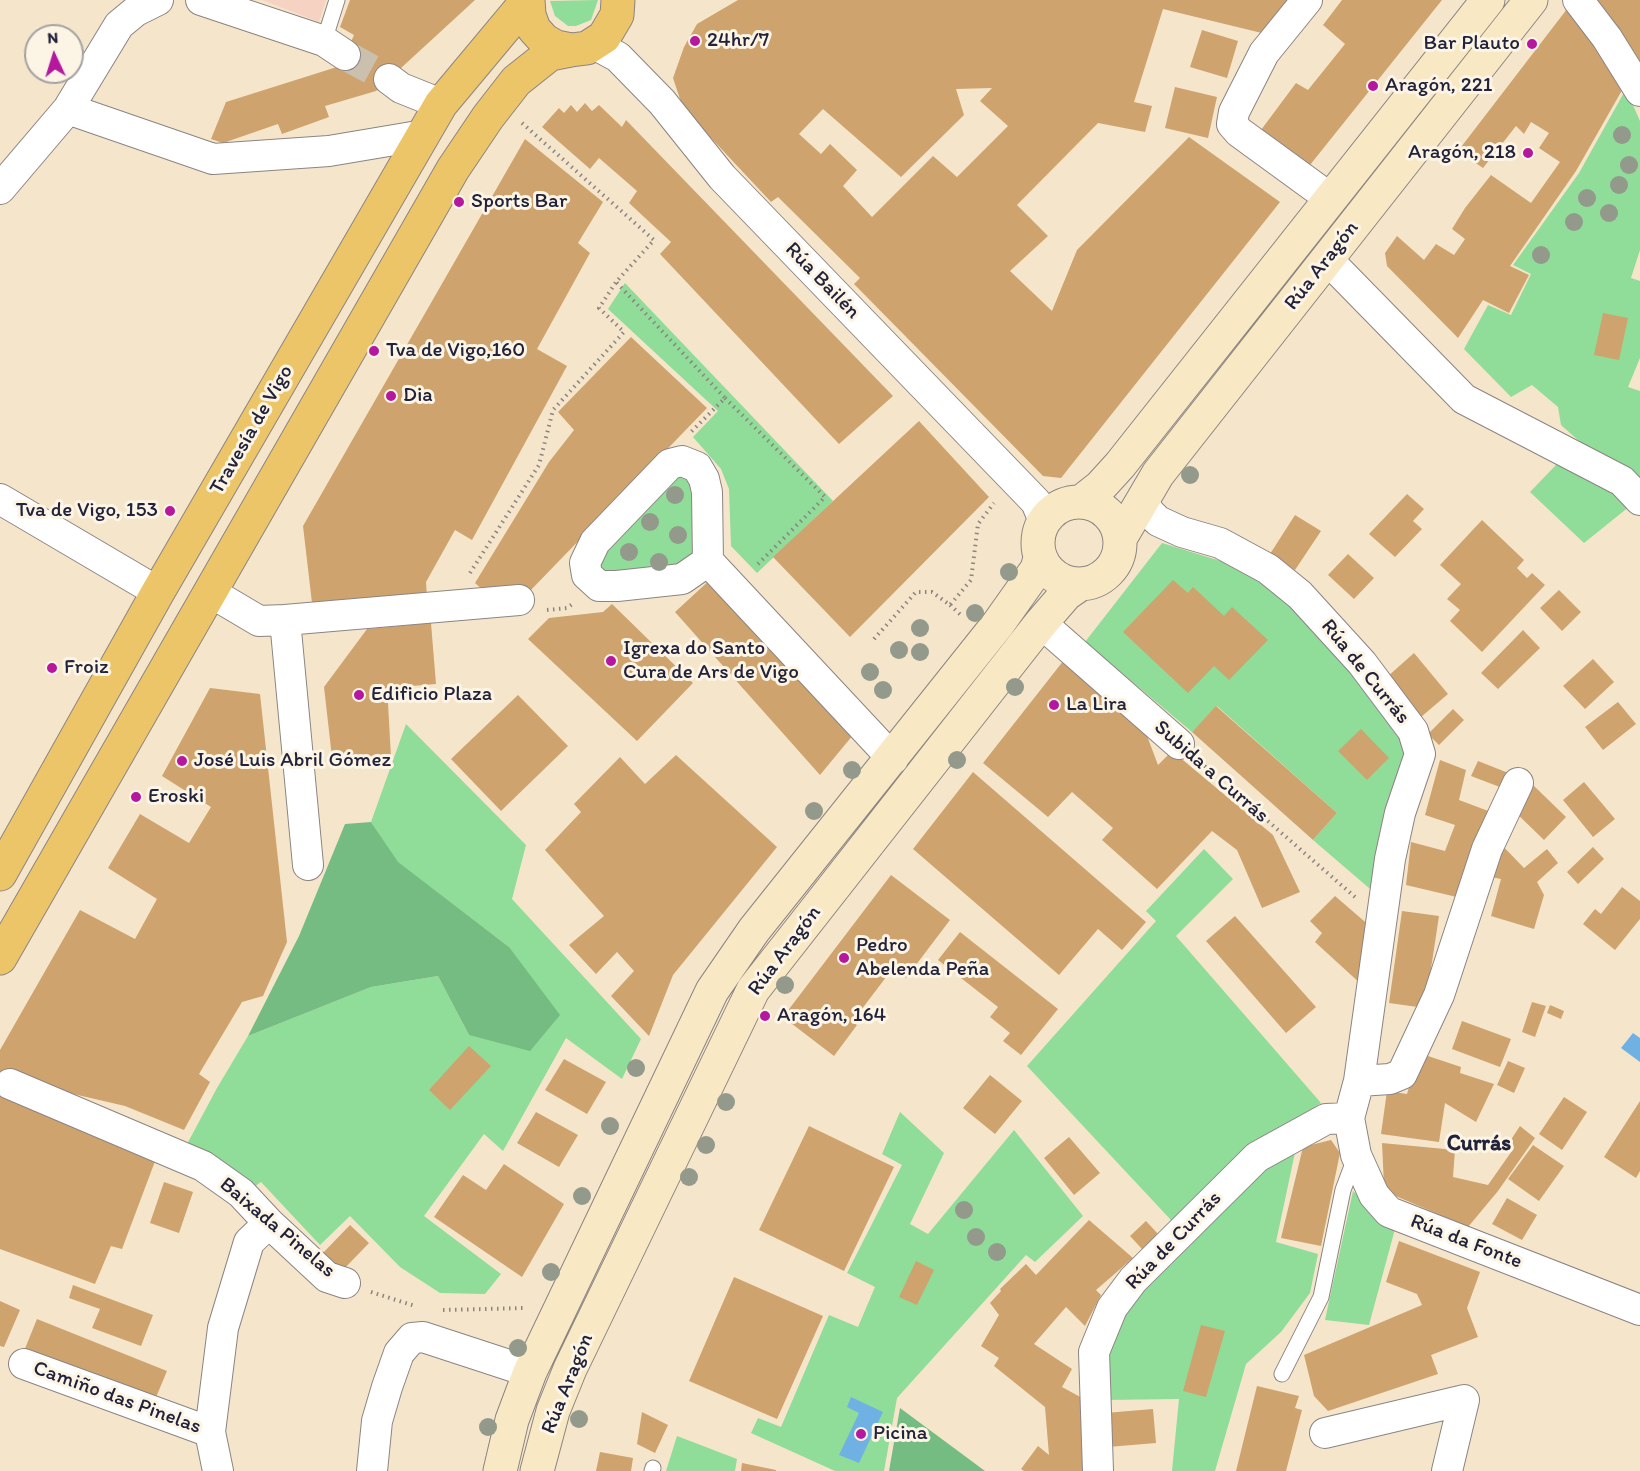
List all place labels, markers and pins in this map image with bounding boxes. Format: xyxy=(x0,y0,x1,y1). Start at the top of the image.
place label: 24hr/7 xyxy=(707,28,769,54)
place label: Bar Plauto xyxy=(1424,31,1520,57)
marker: 24hr/7 xyxy=(688,34,702,48)
marker: Bar Plauto xyxy=(1525,37,1539,51)
place label: Aragón, 221 xyxy=(1385,73,1493,99)
marker: Aragón, 221 xyxy=(1366,79,1380,93)
place label: Aragón, 218 xyxy=(1408,140,1516,166)
marker: Aragón, 218 xyxy=(1521,146,1535,160)
place label: Sports Bar xyxy=(471,189,567,215)
marker: Sports Bar xyxy=(452,195,466,209)
place label: Tva de Vigo,160 xyxy=(386,338,525,364)
marker: Tva de Vigo,160 xyxy=(367,344,381,358)
place label: Dia xyxy=(403,383,433,409)
marker: Dia xyxy=(384,389,398,403)
place label: Tva de Vigo, 153 xyxy=(16,498,158,524)
marker: Tva de Vigo, 153 xyxy=(163,504,177,518)
place label: Igrexa do Santo Cura de Ars de Vigo xyxy=(623,636,799,686)
marker: Igrexa do Santo Cura de Ars de Vigo xyxy=(604,654,618,668)
place label: Froiz xyxy=(64,655,109,681)
marker: Froiz xyxy=(45,661,59,675)
place label: Edificio Plaza xyxy=(371,682,492,708)
marker: Edificio Plaza xyxy=(352,688,366,702)
place label: La Lira xyxy=(1066,692,1127,718)
marker: La Lira xyxy=(1047,698,1061,712)
place label: José Luis Abril Gómez xyxy=(194,748,391,774)
marker: José Luis Abril Gómez xyxy=(175,754,189,768)
place label: Eroski xyxy=(148,784,204,810)
marker: Eroski xyxy=(129,790,143,804)
place label: Pedro Abelenda Peña xyxy=(856,933,989,983)
marker: Pedro Abelenda Peña xyxy=(837,951,851,965)
place label: Aragón, 164 xyxy=(777,1003,886,1029)
marker: Aragón, 164 xyxy=(758,1009,772,1023)
place label: Picina xyxy=(873,1421,928,1447)
marker: Picina xyxy=(854,1427,868,1441)

